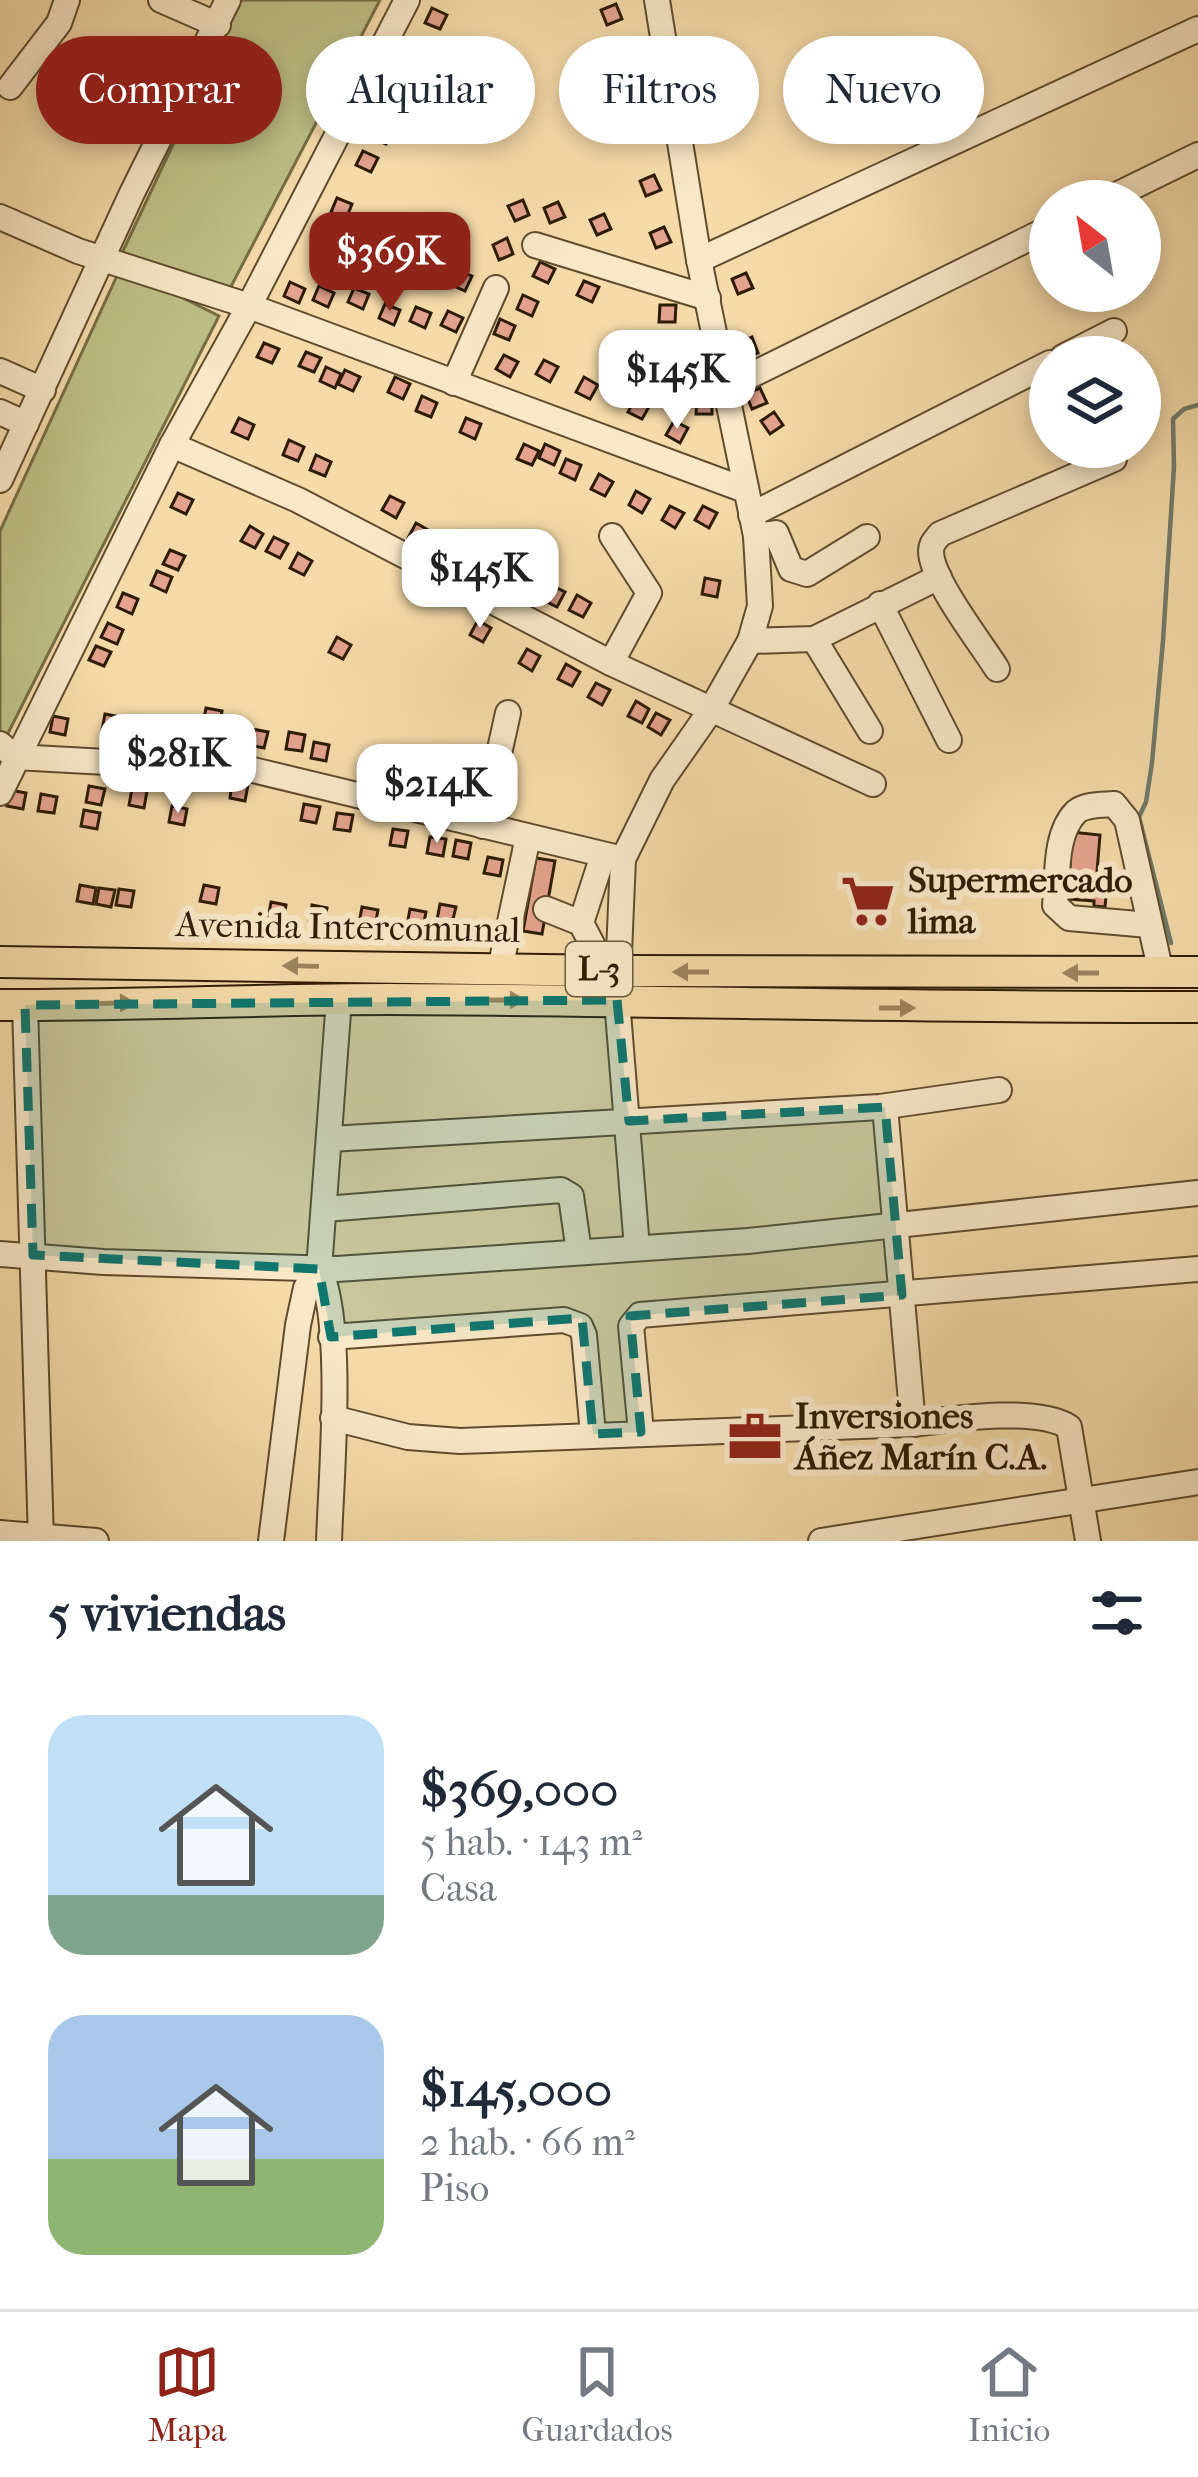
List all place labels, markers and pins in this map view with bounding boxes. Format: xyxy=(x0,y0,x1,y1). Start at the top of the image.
pin: $369K xyxy=(306,212,474,314)
pin: $145K xyxy=(593,330,761,432)
pin: $145K xyxy=(396,529,564,631)
pin: $281K xyxy=(94,714,262,816)
pin: $214K xyxy=(353,744,521,846)
place label: Supermercado lima xyxy=(907,859,1133,942)
supermarket icon: Supermercado lima xyxy=(839,872,897,930)
place label: Inversiones Áñez Marín C.A. xyxy=(793,1395,1047,1478)
office icon: Inversiones Áñez Marín C.A. xyxy=(726,1408,784,1466)

